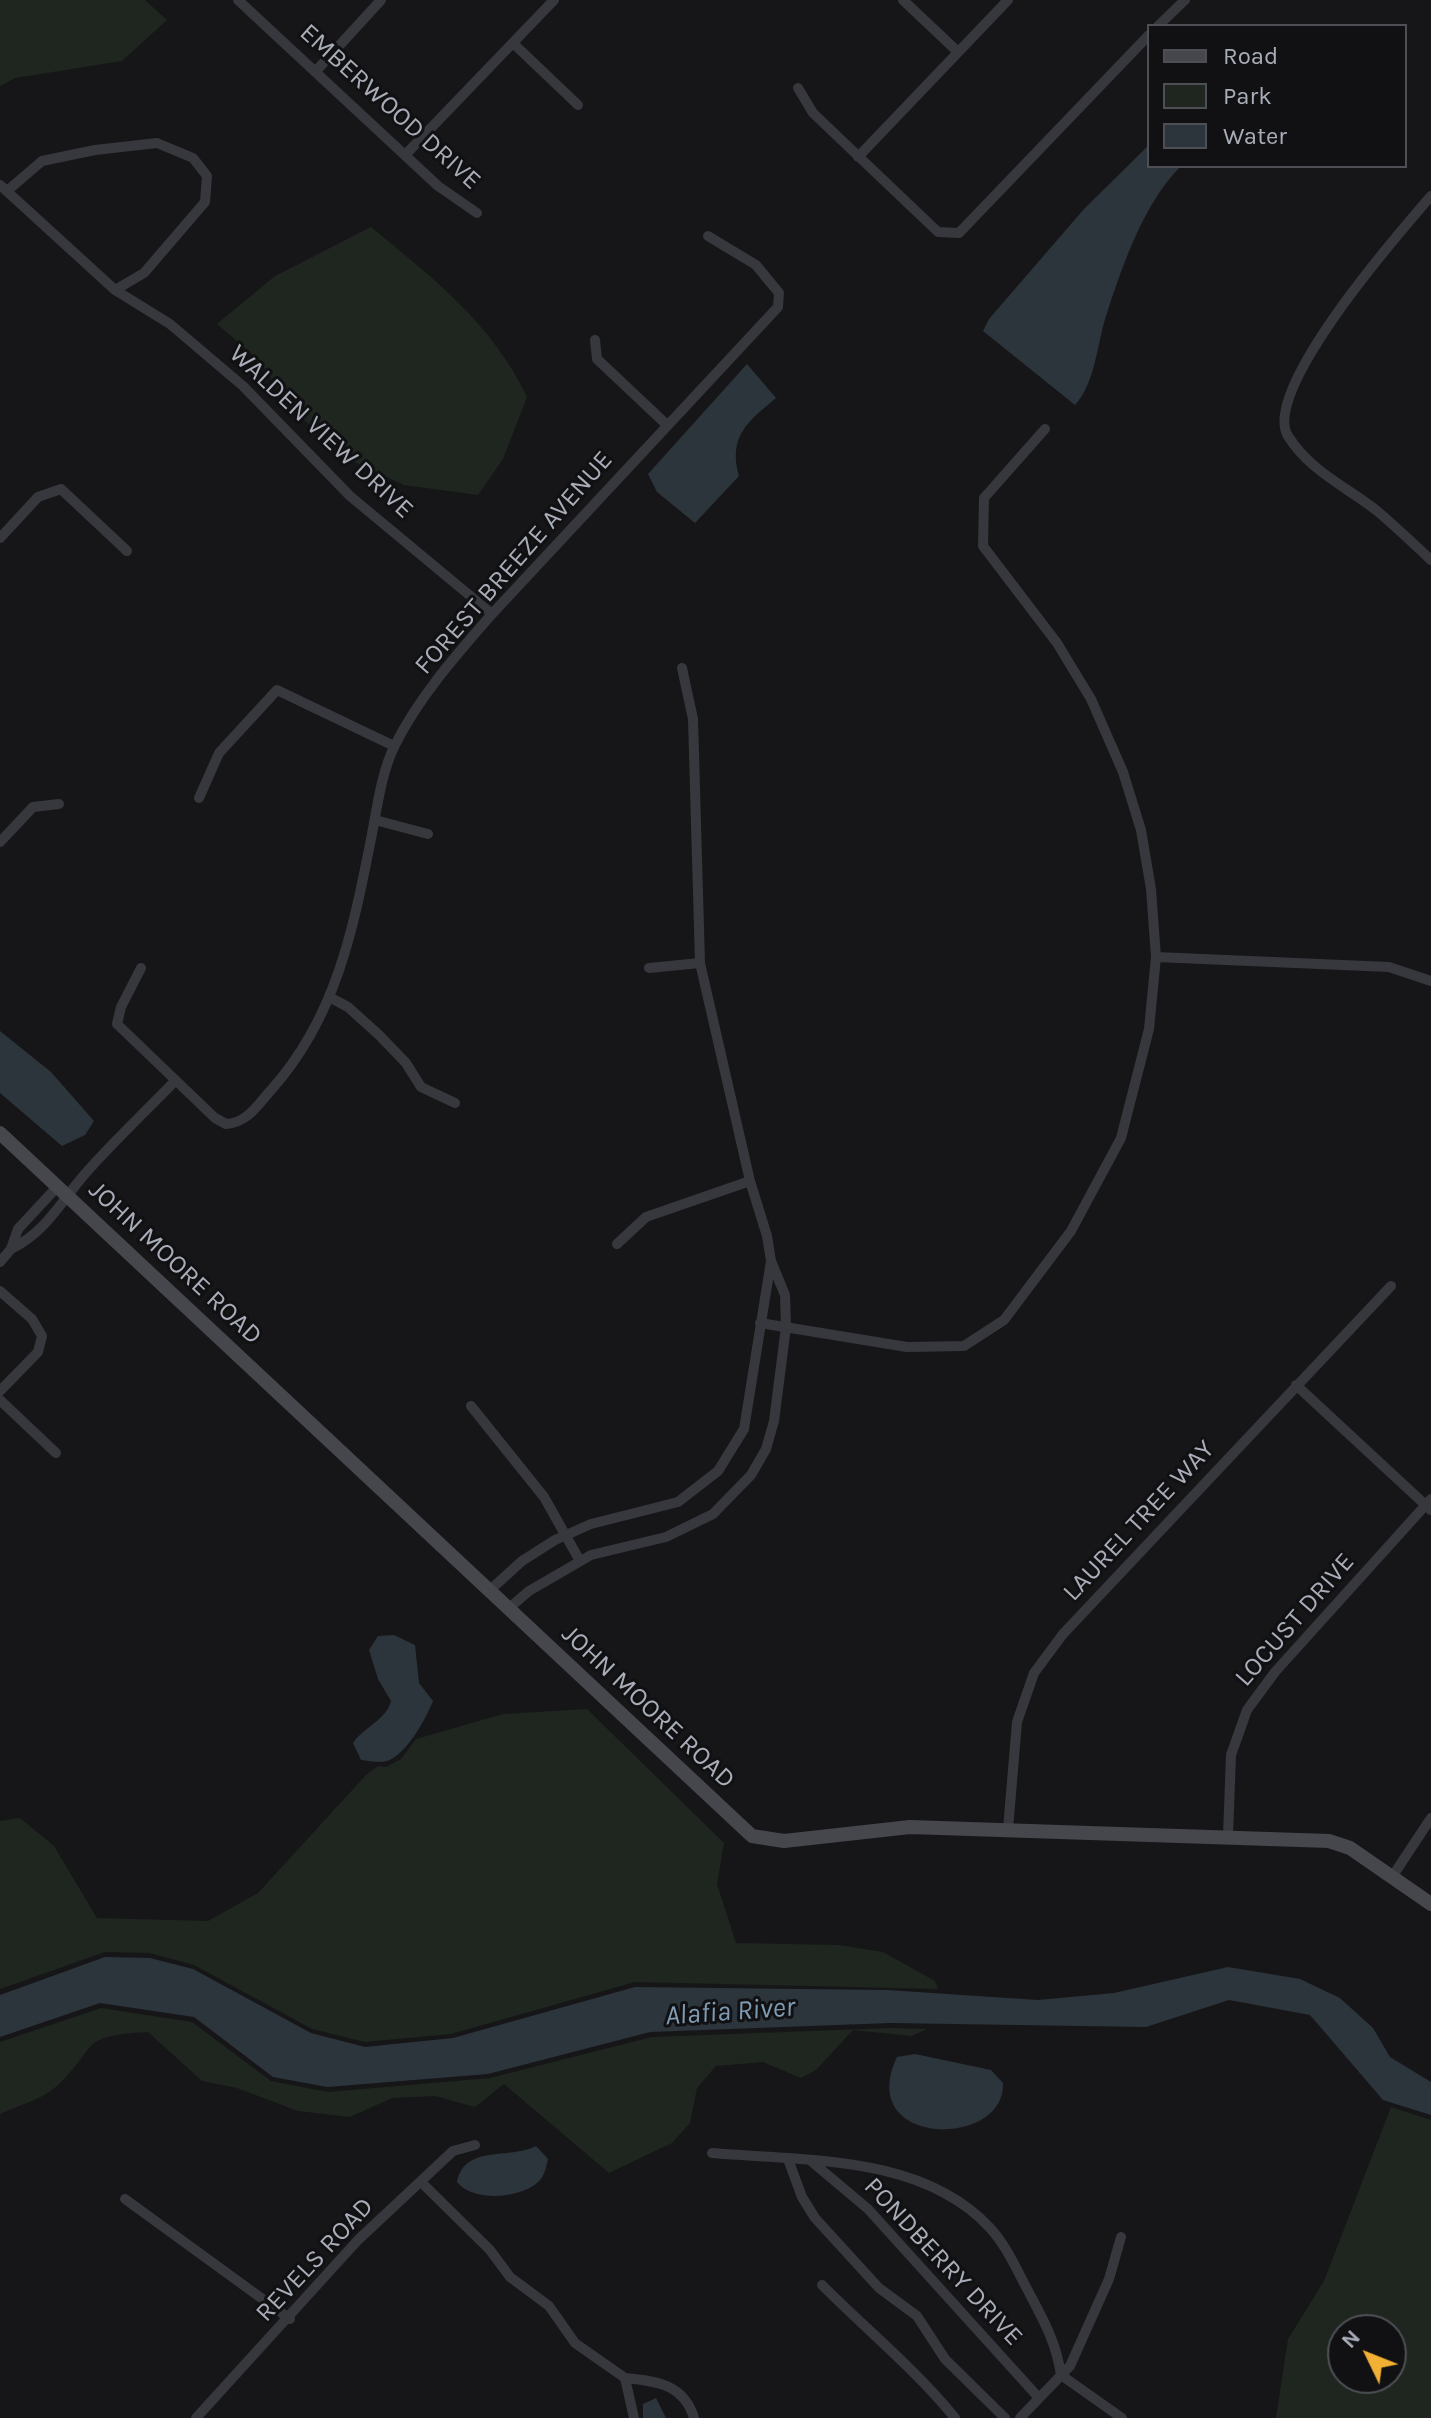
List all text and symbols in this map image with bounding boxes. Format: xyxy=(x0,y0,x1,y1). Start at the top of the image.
street label: EMBERWOOD DRIVE xyxy=(293,17,487,197)
legend xyxy=(1147,24,1407,168)
text: Road xyxy=(1223,42,1278,70)
text: Park xyxy=(1223,82,1272,110)
text: Water xyxy=(1223,122,1287,150)
street label: WALDEN VIEW DRIVE xyxy=(222,338,420,526)
street label: FOREST BREEZE AVENUE xyxy=(408,445,620,681)
street label: JOHN MOORE ROAD xyxy=(82,1175,268,1351)
street label: LAUREL TREE WAY xyxy=(1057,1434,1221,1608)
street label: LOCUST DRIVE xyxy=(1229,1547,1361,1693)
street label: JOHN MOORE ROAD xyxy=(555,1619,741,1795)
water label: Alafia River xyxy=(664,1991,796,2033)
street label: PONDBERRY DRIVE xyxy=(857,2171,1029,2353)
street label: REVELS ROAD xyxy=(249,2191,381,2329)
north arrow xyxy=(1327,2314,1407,2394)
text: N xyxy=(1336,2324,1366,2354)

